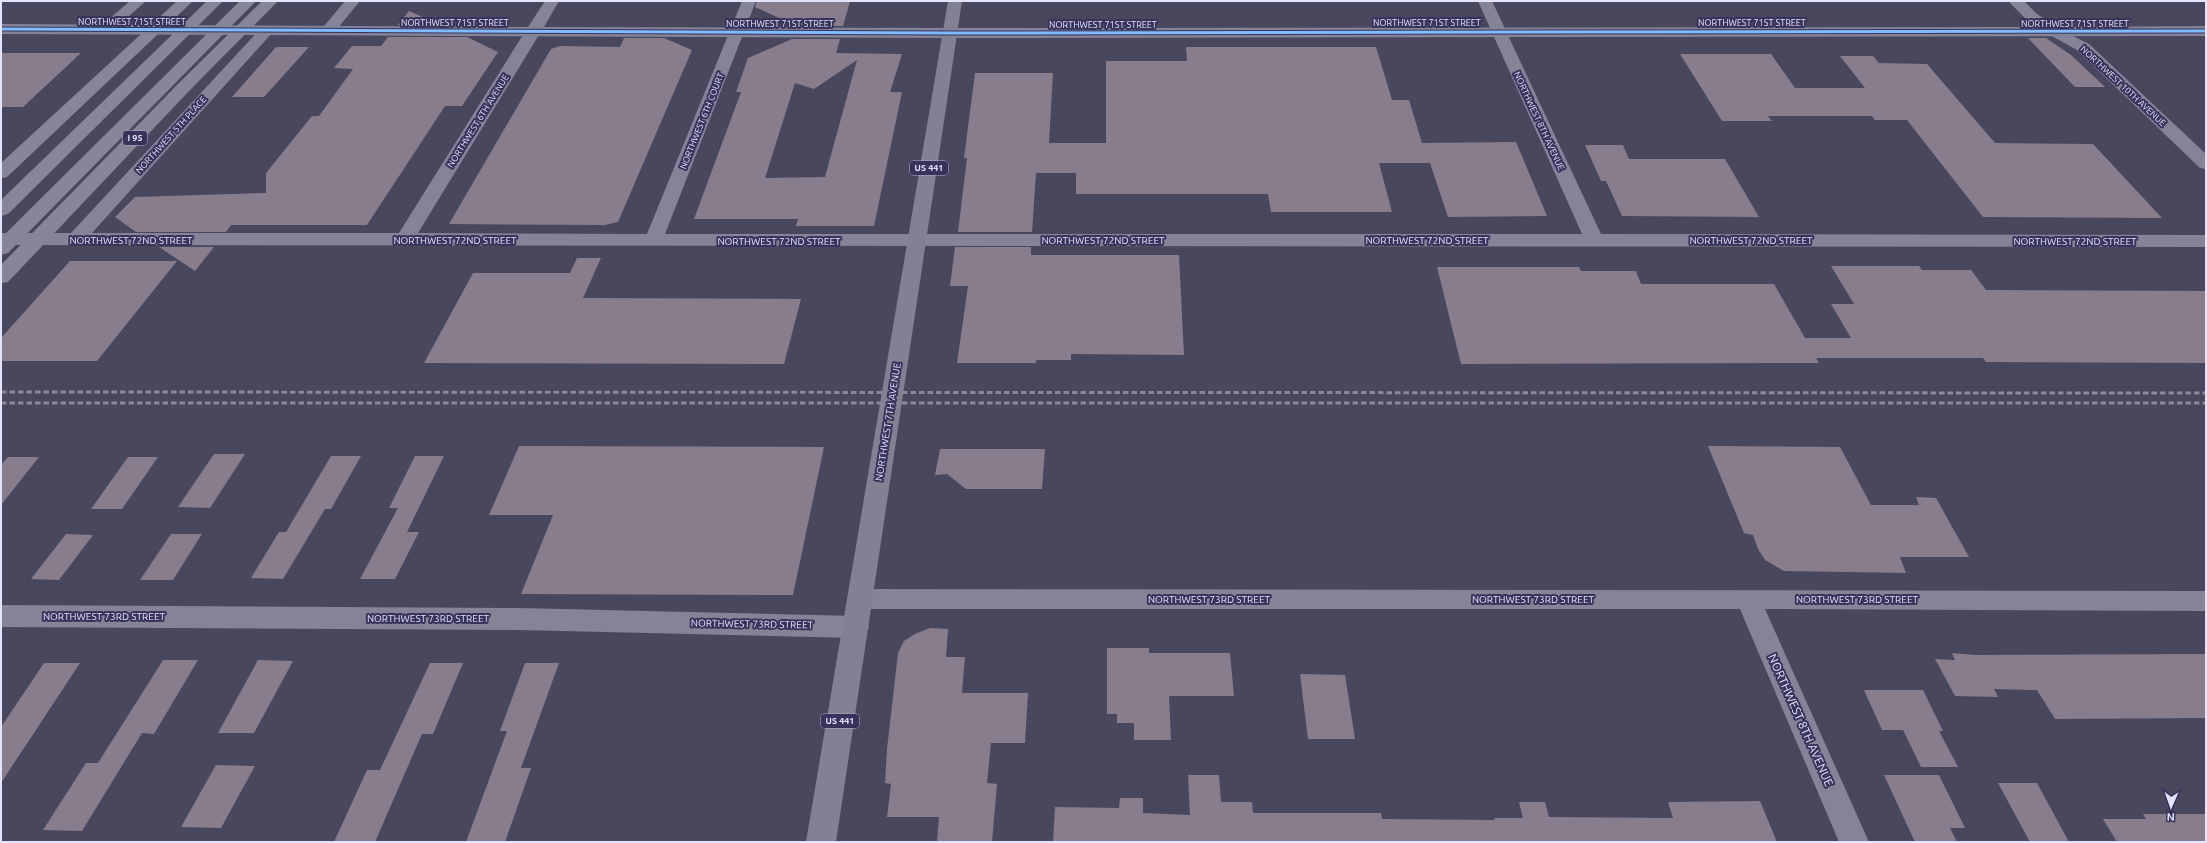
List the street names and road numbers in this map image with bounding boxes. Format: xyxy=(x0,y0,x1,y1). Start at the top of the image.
street label: NORTHWEST 71ST STREET xyxy=(78,17,186,27)
street label: NORTHWEST 71ST STREET xyxy=(401,18,509,28)
street label: NORTHWEST 71ST STREET xyxy=(1373,18,1481,28)
street label: NORTHWEST 71ST STREET xyxy=(1698,18,1806,28)
street label: NORTHWEST 71ST STREET xyxy=(726,19,834,29)
street label: NORTHWEST 71ST STREET xyxy=(2021,19,2129,29)
street label: NORTHWEST 71ST STREET xyxy=(1049,20,1157,30)
street label: NORTHWEST 10TH AVENUE xyxy=(2078,44,2168,128)
street label: NORTHWEST 8TH AVENUE xyxy=(1512,70,1566,172)
street label: NORTHWEST 6TH COURT xyxy=(678,71,726,171)
street label: NORTHWEST 6TH AVENUE xyxy=(445,73,511,169)
street label: NORTHWEST 5TH PLACE xyxy=(134,94,208,176)
road number: I 95 xyxy=(123,131,147,145)
road number: US 441 xyxy=(910,161,948,175)
street label: NORTHWEST 72ND STREET xyxy=(69,235,193,246)
street label: NORTHWEST 72ND STREET xyxy=(393,235,517,246)
street label: NORTHWEST 72ND STREET xyxy=(1041,235,1165,246)
street label: NORTHWEST 72ND STREET xyxy=(1365,235,1489,246)
street label: NORTHWEST 72ND STREET xyxy=(1689,235,1813,246)
street label: NORTHWEST 72ND STREET xyxy=(717,236,841,247)
street label: NORTHWEST 72ND STREET xyxy=(2013,236,2137,247)
street label: NORTHWEST 7TH AVENUE xyxy=(873,362,903,482)
street label: NORTHWEST 73RD STREET xyxy=(1148,594,1271,605)
street label: NORTHWEST 73RD STREET xyxy=(1472,594,1595,605)
street label: NORTHWEST 73RD STREET xyxy=(1796,594,1919,605)
street label: NORTHWEST 73RD STREET xyxy=(43,611,166,622)
street label: NORTHWEST 73RD STREET xyxy=(367,613,490,624)
street label: NORTHWEST 73RD STREET xyxy=(691,617,814,631)
street label: NORTHWEST 8TH AVENUE xyxy=(1766,652,1836,788)
road number: US 441 xyxy=(821,714,859,728)

